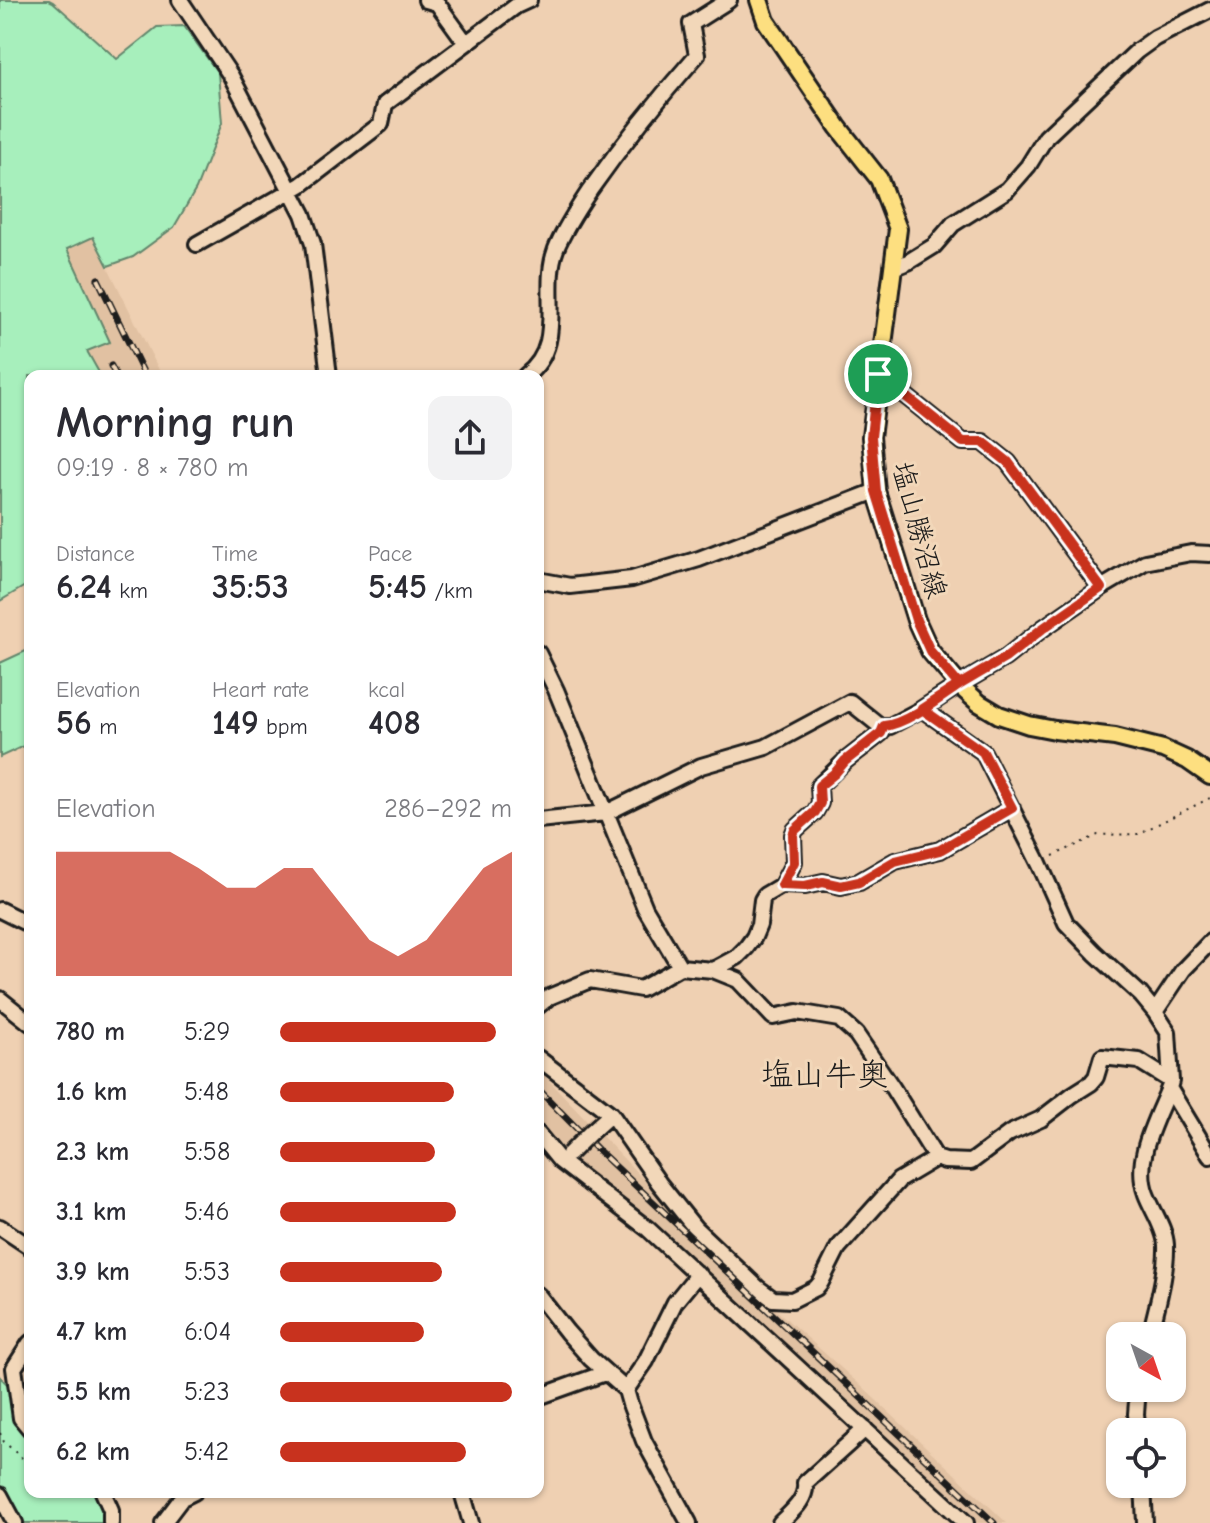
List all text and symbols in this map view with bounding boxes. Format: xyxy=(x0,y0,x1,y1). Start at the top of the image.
pin xyxy=(844,340,912,408)
icon: arrive xyxy=(856,352,900,396)
button: share xyxy=(428,396,512,480)
text: Morning run xyxy=(56,397,295,448)
text: 09:19 · 8 × 780 m xyxy=(56,453,249,483)
street label: 塩山勝沼線 xyxy=(885,458,953,602)
text: Distance xyxy=(56,541,135,567)
text: Time xyxy=(212,541,258,567)
text: Pace xyxy=(368,541,412,567)
text: 6.24 xyxy=(56,567,112,607)
text: 35:53 xyxy=(212,567,289,607)
text: 5:45 xyxy=(368,567,427,607)
text: km xyxy=(112,578,148,604)
text: /km xyxy=(427,578,473,604)
text: Elevation xyxy=(56,677,140,703)
text: Heart rate xyxy=(212,677,309,703)
text: kcal xyxy=(368,677,405,703)
text: 56 xyxy=(56,703,92,743)
text: 149 xyxy=(212,703,259,743)
text: 408 xyxy=(368,703,421,743)
text: m xyxy=(92,714,117,740)
text: bpm xyxy=(259,714,308,740)
text: Elevation xyxy=(56,794,156,824)
text: 286–292 m xyxy=(384,794,512,824)
text: 780 m xyxy=(56,1017,125,1047)
text: 5:29 xyxy=(184,1017,230,1047)
district label: 塩山牛奥 xyxy=(761,1056,889,1093)
text: 1.6 km xyxy=(56,1077,127,1107)
text: 5:48 xyxy=(184,1077,229,1107)
text: 2.3 km xyxy=(56,1137,129,1167)
text: 5:58 xyxy=(184,1137,230,1167)
text: 3.1 km xyxy=(56,1197,126,1227)
text: 5:46 xyxy=(184,1197,229,1227)
text: 3.9 km xyxy=(56,1257,130,1287)
text: 5:53 xyxy=(184,1257,230,1287)
text: 4.7 km xyxy=(56,1317,127,1347)
text: 6:04 xyxy=(184,1317,231,1347)
north arrow xyxy=(1106,1322,1186,1402)
map controls xyxy=(1106,1322,1186,1498)
text: 5.5 km xyxy=(56,1377,131,1407)
text: 5:23 xyxy=(184,1377,230,1407)
button: locate xyxy=(1106,1418,1186,1498)
text: 6.2 km xyxy=(56,1437,130,1467)
text: 5:42 xyxy=(184,1437,229,1467)

